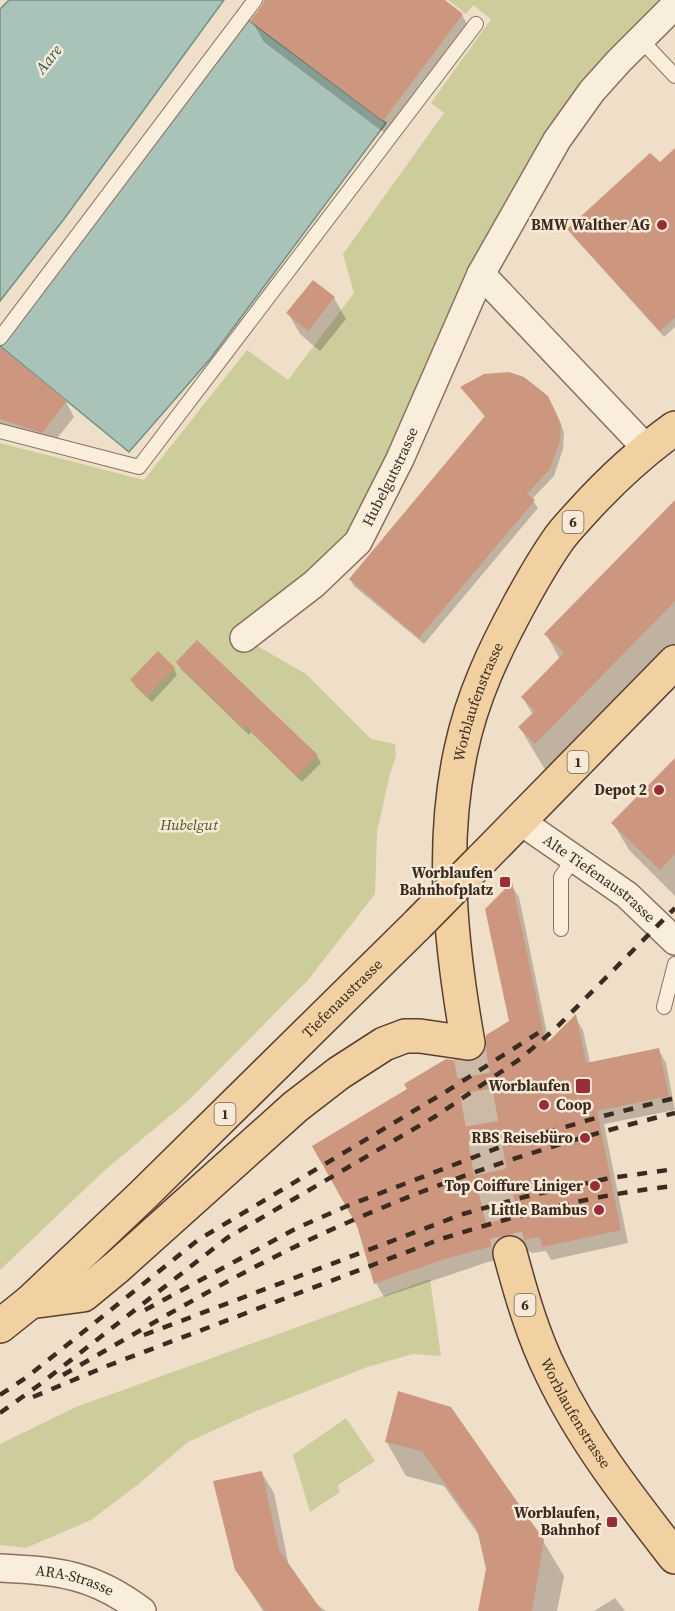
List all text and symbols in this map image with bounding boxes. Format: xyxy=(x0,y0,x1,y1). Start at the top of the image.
water label: Aare xyxy=(29,39,67,79)
place label: BMW Walther AG xyxy=(531,214,650,235)
marker: BMW Walther AG xyxy=(655,218,669,232)
street label: Hubelgutstrasse xyxy=(357,423,423,530)
road number: 6 xyxy=(562,511,584,533)
street label: Worblaufenstrasse xyxy=(448,638,508,763)
road number: 1 xyxy=(568,751,588,773)
place label: Depot 2 xyxy=(594,779,647,800)
marker: Depot 2 xyxy=(652,783,666,797)
park label: Hubelgut xyxy=(159,814,219,835)
street label: Alte Tiefenaustrasse xyxy=(539,829,661,927)
place label: Worblaufen Bahnhofplatz xyxy=(399,862,493,900)
marker: Worblaufen Bahnhofplatz xyxy=(498,875,512,889)
street label: Tiefenaustrasse xyxy=(297,953,387,1043)
place label: Worblaufen xyxy=(488,1075,570,1096)
marker: Worblaufen xyxy=(574,1077,592,1095)
place label: Coop xyxy=(556,1094,591,1115)
marker: Coop xyxy=(537,1098,551,1112)
road number: 1 xyxy=(214,1103,236,1125)
place label: RBS Reisebüro xyxy=(471,1127,574,1148)
marker: RBS Reisebüro xyxy=(578,1131,592,1145)
place label: Top Coiffure Liniger xyxy=(444,1175,583,1196)
marker: Top Coiffure Liniger xyxy=(588,1179,602,1193)
place label: Little Bambus xyxy=(491,1199,587,1220)
marker: Little Bambus xyxy=(592,1203,606,1217)
road number: 6 xyxy=(514,1294,536,1316)
street label: Worblaufenstrasse xyxy=(536,1354,616,1473)
place label: Worblaufen, Bahnhof xyxy=(514,1502,602,1540)
marker: Worblaufen, Bahnhof xyxy=(605,1515,619,1529)
street label: ARA-Strasse xyxy=(34,1559,118,1601)

